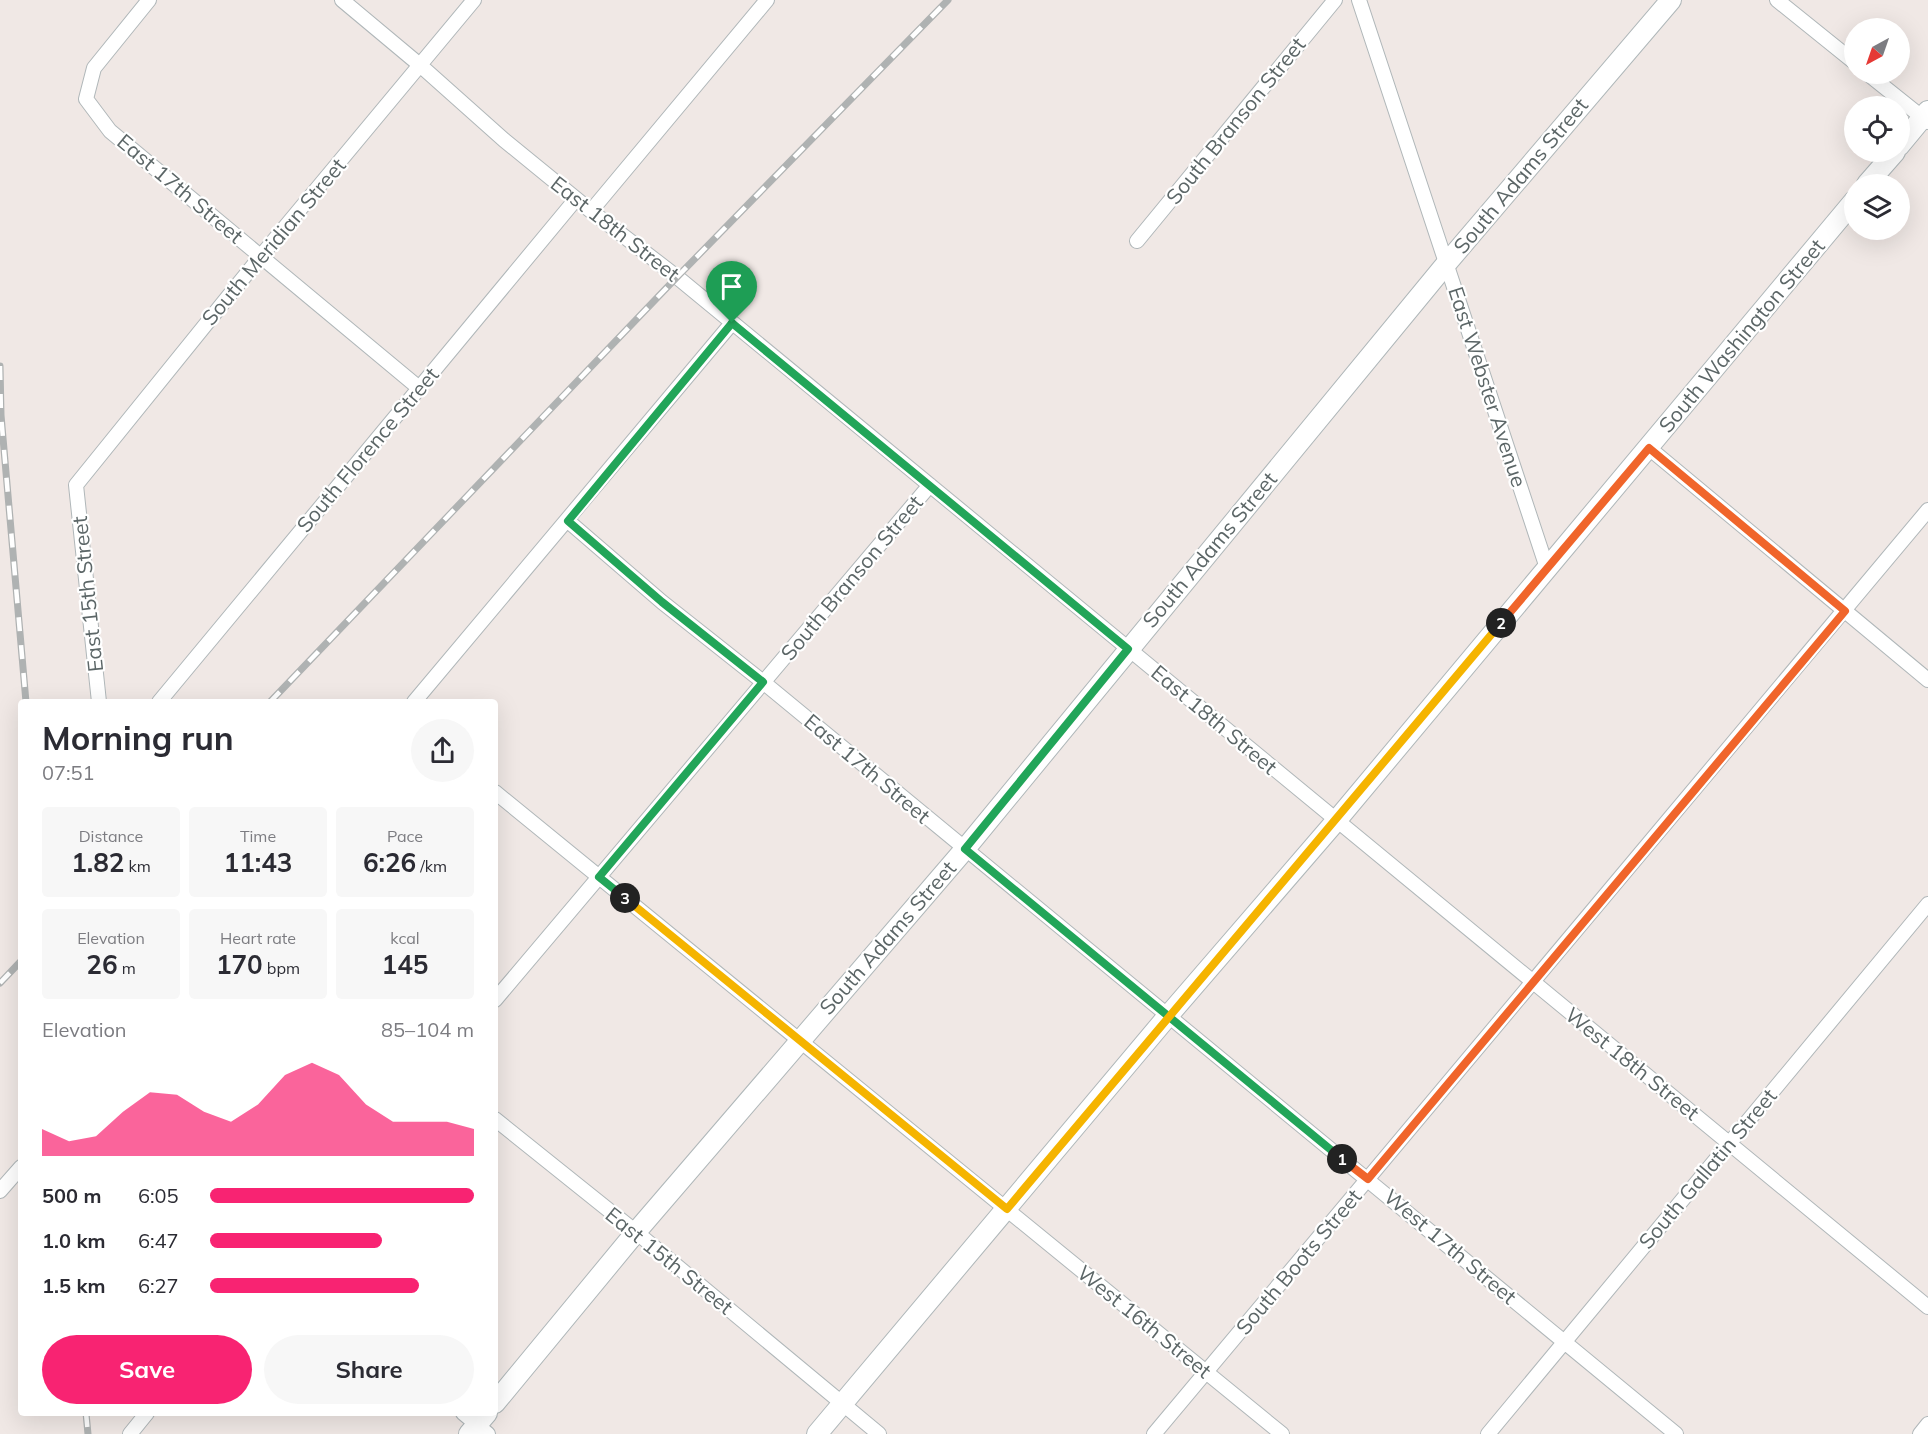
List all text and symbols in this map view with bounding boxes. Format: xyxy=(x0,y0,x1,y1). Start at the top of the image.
north arrow xyxy=(1844,18,1910,84)
map controls xyxy=(1844,18,1910,240)
street label: South Branson Street xyxy=(1160,32,1311,209)
street label: South Adams Street xyxy=(1448,92,1593,259)
button: locate xyxy=(1844,96,1910,162)
street label: East 17th Street xyxy=(112,128,249,248)
street label: South Meridian Street xyxy=(196,152,351,330)
street label: East 18th Street xyxy=(546,170,685,287)
button: layers xyxy=(1844,174,1910,240)
street label: South Washington Street xyxy=(1653,233,1830,438)
pin xyxy=(706,261,757,323)
icon: arrive xyxy=(715,270,748,303)
street label: East Webster Avenue xyxy=(1443,283,1533,490)
street label: South Florence Street xyxy=(291,362,444,537)
street label: South Adams Street xyxy=(1137,466,1282,633)
street label: South Branson Street xyxy=(775,490,928,665)
street label: East 15th Street xyxy=(66,515,108,673)
pin: 2 xyxy=(1486,608,1516,638)
text: 2 xyxy=(1496,613,1506,633)
street label: East 18th Street xyxy=(1146,659,1283,779)
street label: East 17th Street xyxy=(799,708,936,828)
text: Morning run xyxy=(42,717,234,758)
button: share xyxy=(411,719,474,782)
text: 07:51 xyxy=(42,760,95,785)
text: Distance xyxy=(79,826,143,846)
text: Time xyxy=(240,826,276,846)
text: Pace xyxy=(387,826,423,846)
text: 1.82 xyxy=(71,846,124,879)
text: 11:43 xyxy=(224,846,292,879)
text: 6:26 xyxy=(363,846,416,879)
street label: South Adams Street xyxy=(813,855,961,1020)
text: km xyxy=(124,856,151,876)
text: /km xyxy=(416,856,447,876)
pin: 3 xyxy=(610,883,640,913)
text: 3 xyxy=(620,888,630,908)
text: Elevation xyxy=(77,928,145,948)
text: Heart rate xyxy=(220,928,296,948)
text: kcal xyxy=(390,928,420,948)
text: 26 xyxy=(86,948,117,981)
text: 170 xyxy=(216,948,263,981)
text: 145 xyxy=(382,948,428,981)
text: m xyxy=(117,958,136,978)
text: bpm xyxy=(263,958,300,978)
street label: West 18th Street xyxy=(1560,1001,1705,1125)
text: Elevation xyxy=(42,1017,127,1042)
text: 85–104 m xyxy=(381,1017,474,1042)
street label: South Gallatin Street xyxy=(1633,1083,1782,1254)
pin: 1 xyxy=(1327,1144,1357,1174)
text: 1 xyxy=(1337,1149,1347,1169)
text: 500 m xyxy=(42,1183,101,1208)
text: 6:05 xyxy=(138,1183,179,1208)
street label: South Boots Street xyxy=(1230,1183,1367,1339)
street label: West 17th Street xyxy=(1379,1183,1522,1309)
street label: East 15th Street xyxy=(601,1201,739,1320)
text: 1.0 km xyxy=(42,1228,105,1253)
text: 6:47 xyxy=(138,1228,179,1253)
street label: West 16th Street xyxy=(1072,1259,1217,1383)
text: 1.5 km xyxy=(42,1273,105,1298)
text: 6:27 xyxy=(138,1273,179,1298)
button: Save xyxy=(42,1335,252,1404)
button: Share xyxy=(264,1335,474,1404)

